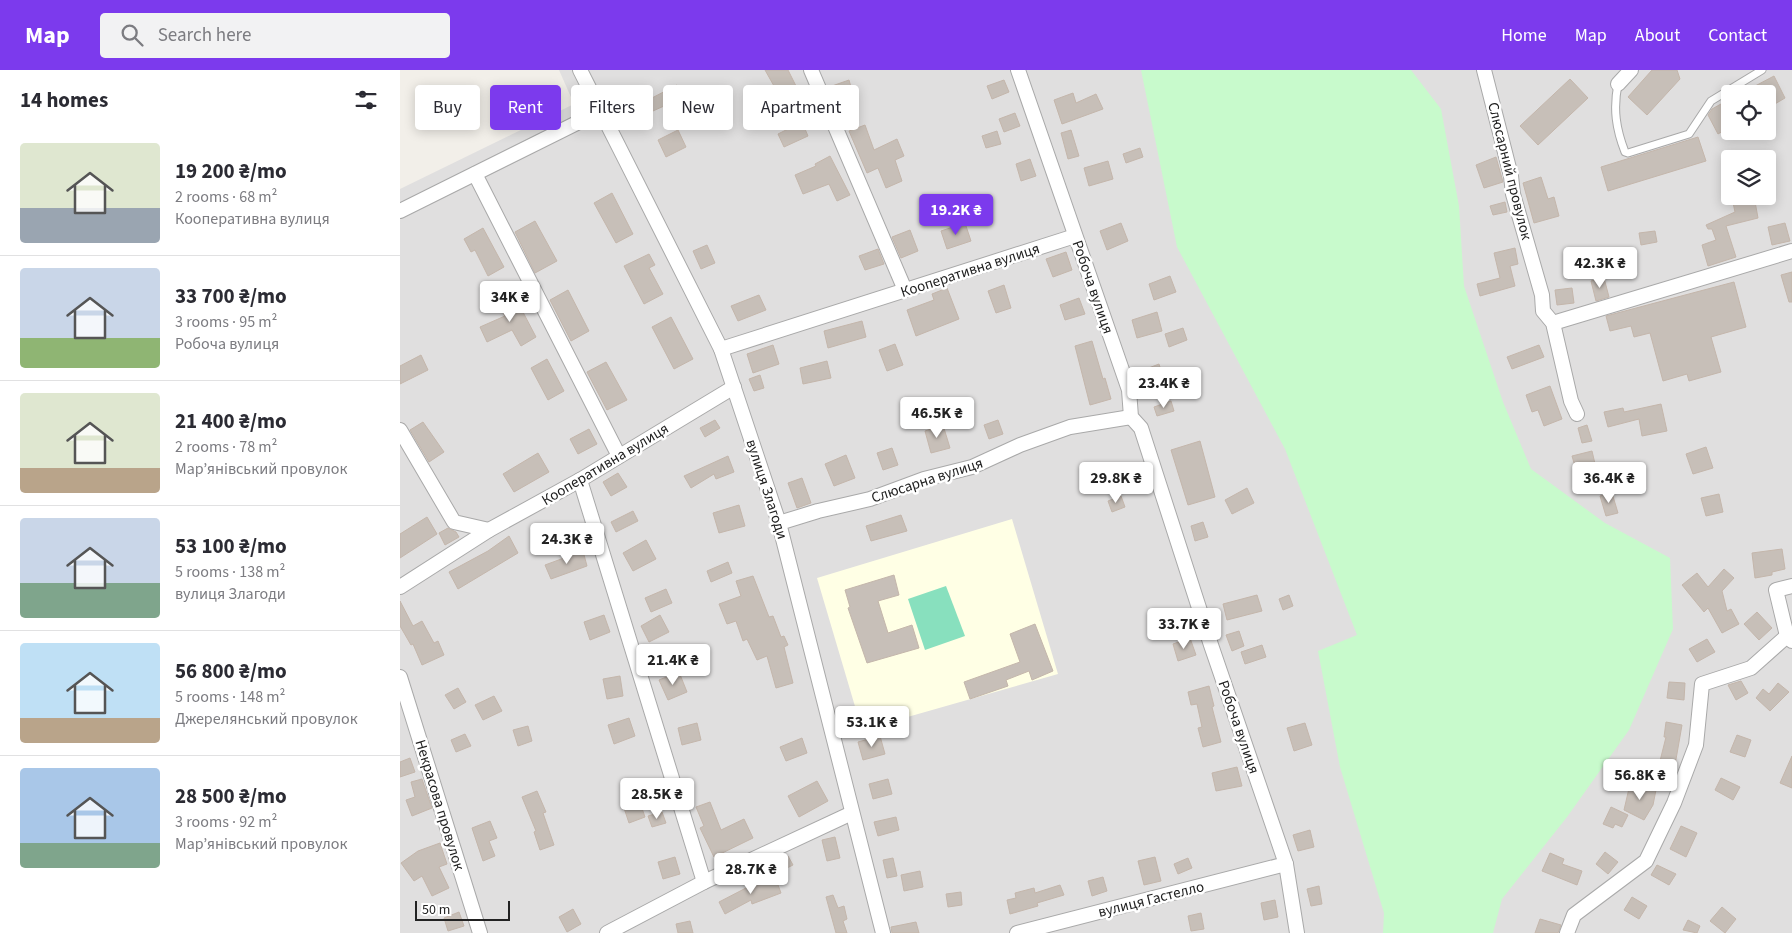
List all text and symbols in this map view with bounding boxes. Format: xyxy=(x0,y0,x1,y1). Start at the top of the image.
search box xyxy=(100,13,450,58)
text: Map xyxy=(25,18,70,53)
icon: search xyxy=(118,21,146,49)
text: Search here xyxy=(158,22,251,49)
text: Home xyxy=(1501,23,1547,48)
text: Map xyxy=(1575,23,1607,48)
text: About xyxy=(1635,23,1680,48)
text: Contact xyxy=(1708,23,1767,48)
text: 14 homes xyxy=(20,85,108,115)
chip: Buy xyxy=(415,85,480,130)
chip: Rent xyxy=(490,85,561,130)
chip: Filters xyxy=(571,85,653,130)
chip: New xyxy=(663,85,733,130)
chip: Apartment xyxy=(743,85,859,130)
map controls xyxy=(1721,85,1776,205)
button: locate xyxy=(1721,85,1776,140)
icon: filters xyxy=(352,86,380,114)
street label: Слюсарний провулок xyxy=(1482,100,1537,243)
button: layers xyxy=(1721,150,1776,205)
text: 19 200 ₴/mo xyxy=(175,156,287,186)
icon: home xyxy=(60,163,120,223)
text: 2 rooms · 68 m² xyxy=(175,186,277,208)
pin: 19.2K ₴ xyxy=(910,194,1002,236)
text: 19.2K ₴ xyxy=(930,199,982,221)
text: Кооперативна вулиця xyxy=(175,208,330,230)
street label: Кооперативна вулиця xyxy=(898,238,1042,303)
street label: Робоча вулиця xyxy=(1067,238,1118,337)
pin: 42.3K ₴ xyxy=(1554,246,1646,289)
text: 42.3K ₴ xyxy=(1574,252,1626,274)
pin: 34K ₴ xyxy=(475,280,545,323)
text: 33 700 ₴/mo xyxy=(175,281,287,311)
text: 34K ₴ xyxy=(491,286,529,308)
icon: home xyxy=(60,288,120,348)
text: 3 rooms · 95 m² xyxy=(175,311,277,333)
text: Робоча вулиця xyxy=(175,333,279,355)
pin: 23.4K ₴ xyxy=(1118,366,1210,409)
text: 23.4K ₴ xyxy=(1138,372,1190,394)
pin: 46.5K ₴ xyxy=(891,396,983,439)
text: 46.5K ₴ xyxy=(911,402,963,424)
text: 21 400 ₴/mo xyxy=(175,406,287,436)
icon: home xyxy=(60,413,120,473)
street label: Кооперативна вулиця xyxy=(538,418,673,511)
text: 2 rooms · 78 m² xyxy=(175,436,277,458)
street label: вулиця Злагоди xyxy=(740,436,793,542)
street label: Слюсарна вулиця xyxy=(869,453,986,508)
text: Мар’янівський провулок xyxy=(175,458,347,480)
pin: 29.8K ₴ xyxy=(1070,462,1162,504)
pin: 36.4K ₴ xyxy=(1563,462,1655,504)
text: 29.8K ₴ xyxy=(1090,467,1142,489)
text: 36.4K ₴ xyxy=(1583,467,1635,489)
pin: 24.3K ₴ xyxy=(521,522,613,565)
text: 24.3K ₴ xyxy=(541,528,593,550)
text: 53 100 ₴/mo xyxy=(175,531,287,561)
icon: home xyxy=(60,538,120,598)
text: 5 rooms · 138 m² xyxy=(175,561,285,583)
text: вулиця Злагоди xyxy=(175,583,286,605)
pin: 33.7K ₴ xyxy=(1138,608,1230,650)
text: 33.7K ₴ xyxy=(1158,613,1210,635)
pin: 21.4K ₴ xyxy=(627,644,719,686)
text: 21.4K ₴ xyxy=(647,649,699,671)
text: 56 800 ₴/mo xyxy=(175,656,287,686)
icon: home xyxy=(60,663,120,723)
street label: Робоча вулиця xyxy=(1213,678,1264,777)
text: 5 rooms · 148 m² xyxy=(175,686,285,708)
pin: 53.1K ₴ xyxy=(826,706,918,748)
text: Джерелянський провулок xyxy=(175,708,358,730)
text: 53.1K ₴ xyxy=(846,711,898,733)
street label: Некрасова провулок xyxy=(410,737,470,874)
pin: 56.8K ₴ xyxy=(1594,758,1686,801)
text: 56.8K ₴ xyxy=(1614,764,1666,786)
pin: 28.5K ₴ xyxy=(611,778,703,820)
text: 28 500 ₴/mo xyxy=(175,781,287,811)
text: 28.5K ₴ xyxy=(631,783,683,805)
icon: home xyxy=(60,788,120,848)
text: 3 rooms · 92 m² xyxy=(175,811,277,833)
text: Мар’янівський провулок xyxy=(175,833,347,855)
pin: 28.7K ₴ xyxy=(705,852,797,895)
text: 28.7K ₴ xyxy=(725,858,777,880)
street label: вулиця Гастелло xyxy=(1096,876,1206,923)
scale bar xyxy=(415,898,510,921)
text: 50 m xyxy=(422,900,450,920)

